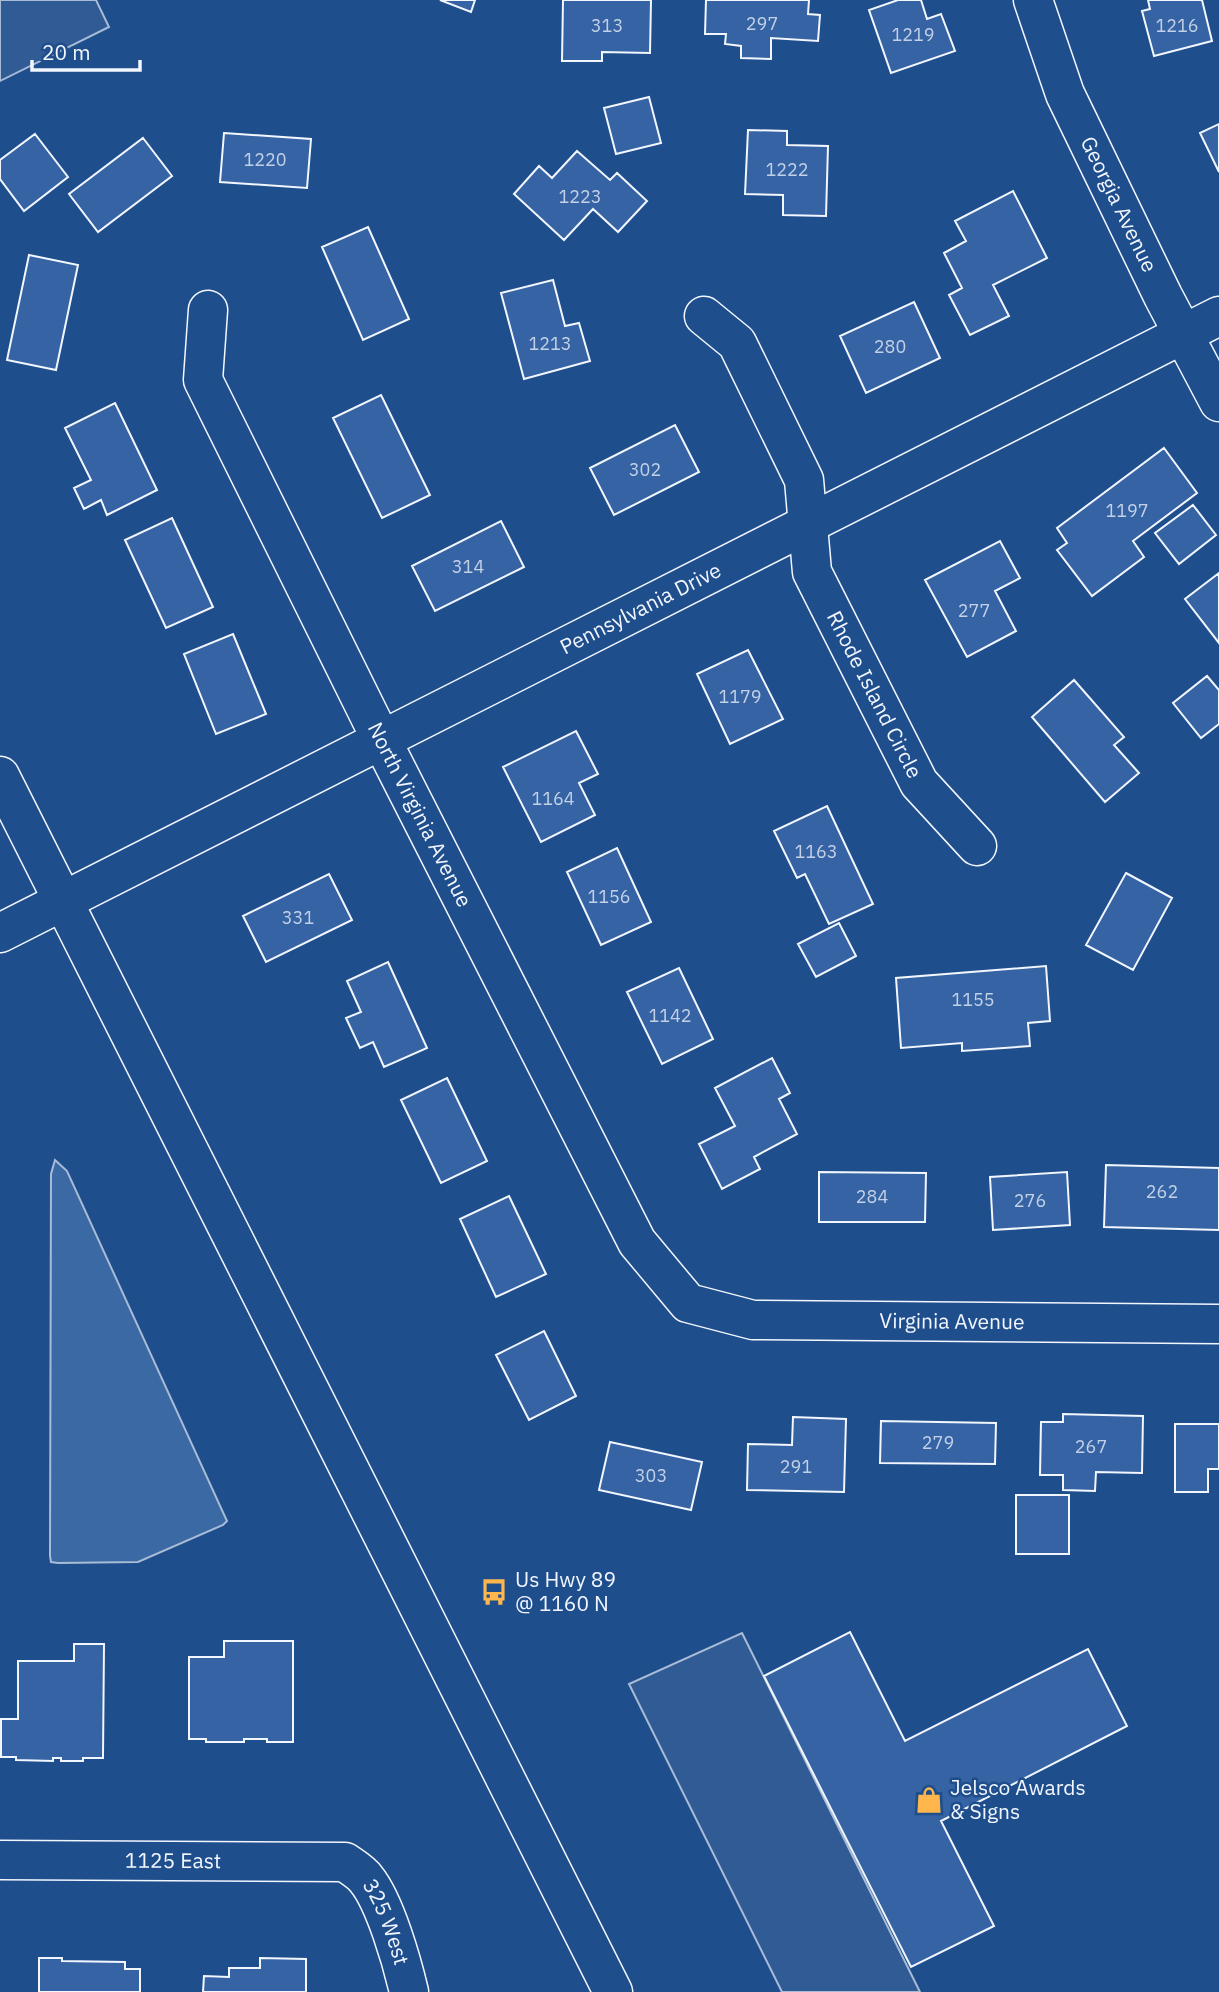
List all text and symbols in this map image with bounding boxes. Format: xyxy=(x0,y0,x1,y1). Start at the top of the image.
house number: 297 xyxy=(746,12,778,35)
house number: 313 xyxy=(591,14,623,37)
house number: 1216 xyxy=(1155,14,1199,37)
house number: 1219 xyxy=(891,23,935,46)
scale bar xyxy=(32,28,140,72)
text: 20 m xyxy=(42,38,91,66)
street label: Georgia Avenue xyxy=(1075,131,1164,277)
house number: 1220 xyxy=(243,148,287,171)
house number: 1222 xyxy=(765,158,809,181)
house number: 1223 xyxy=(558,185,602,208)
house number: 1213 xyxy=(528,332,572,355)
house number: 280 xyxy=(874,335,906,358)
house number: 302 xyxy=(629,458,661,481)
house number: 1197 xyxy=(1105,499,1149,522)
house number: 314 xyxy=(452,555,484,578)
street label: Pennsylvania Drive xyxy=(555,555,725,660)
house number: 277 xyxy=(958,599,990,622)
street label: Rhode Island Circle xyxy=(821,606,929,783)
house number: 1179 xyxy=(718,685,762,708)
street label: North Virginia Avenue xyxy=(362,717,479,912)
house number: 1164 xyxy=(531,787,575,810)
house number: 1163 xyxy=(794,840,838,863)
house number: 1156 xyxy=(587,885,631,908)
house number: 331 xyxy=(282,906,314,929)
house number: 1155 xyxy=(951,988,995,1011)
house number: 1142 xyxy=(648,1004,692,1027)
house number: 262 xyxy=(1146,1180,1178,1203)
house number: 284 xyxy=(856,1185,888,1208)
house number: 276 xyxy=(1014,1189,1046,1212)
street label: Virginia Avenue xyxy=(879,1306,1025,1335)
house number: 279 xyxy=(922,1431,954,1454)
house number: 267 xyxy=(1075,1435,1107,1458)
house number: 291 xyxy=(780,1455,812,1478)
house number: 303 xyxy=(635,1464,667,1487)
place label: Us Hwy 89 @ 1160 N xyxy=(515,1565,616,1617)
bus stop icon: Us Hwy 89 @ 1160 N xyxy=(479,1577,509,1607)
place label: Jelsco Awards & Signs xyxy=(950,1773,1086,1825)
shop icon: Jelsco Awards & Signs xyxy=(914,1785,944,1815)
street label: 1125 East xyxy=(125,1846,221,1874)
street label: 325 West xyxy=(357,1873,416,1968)

